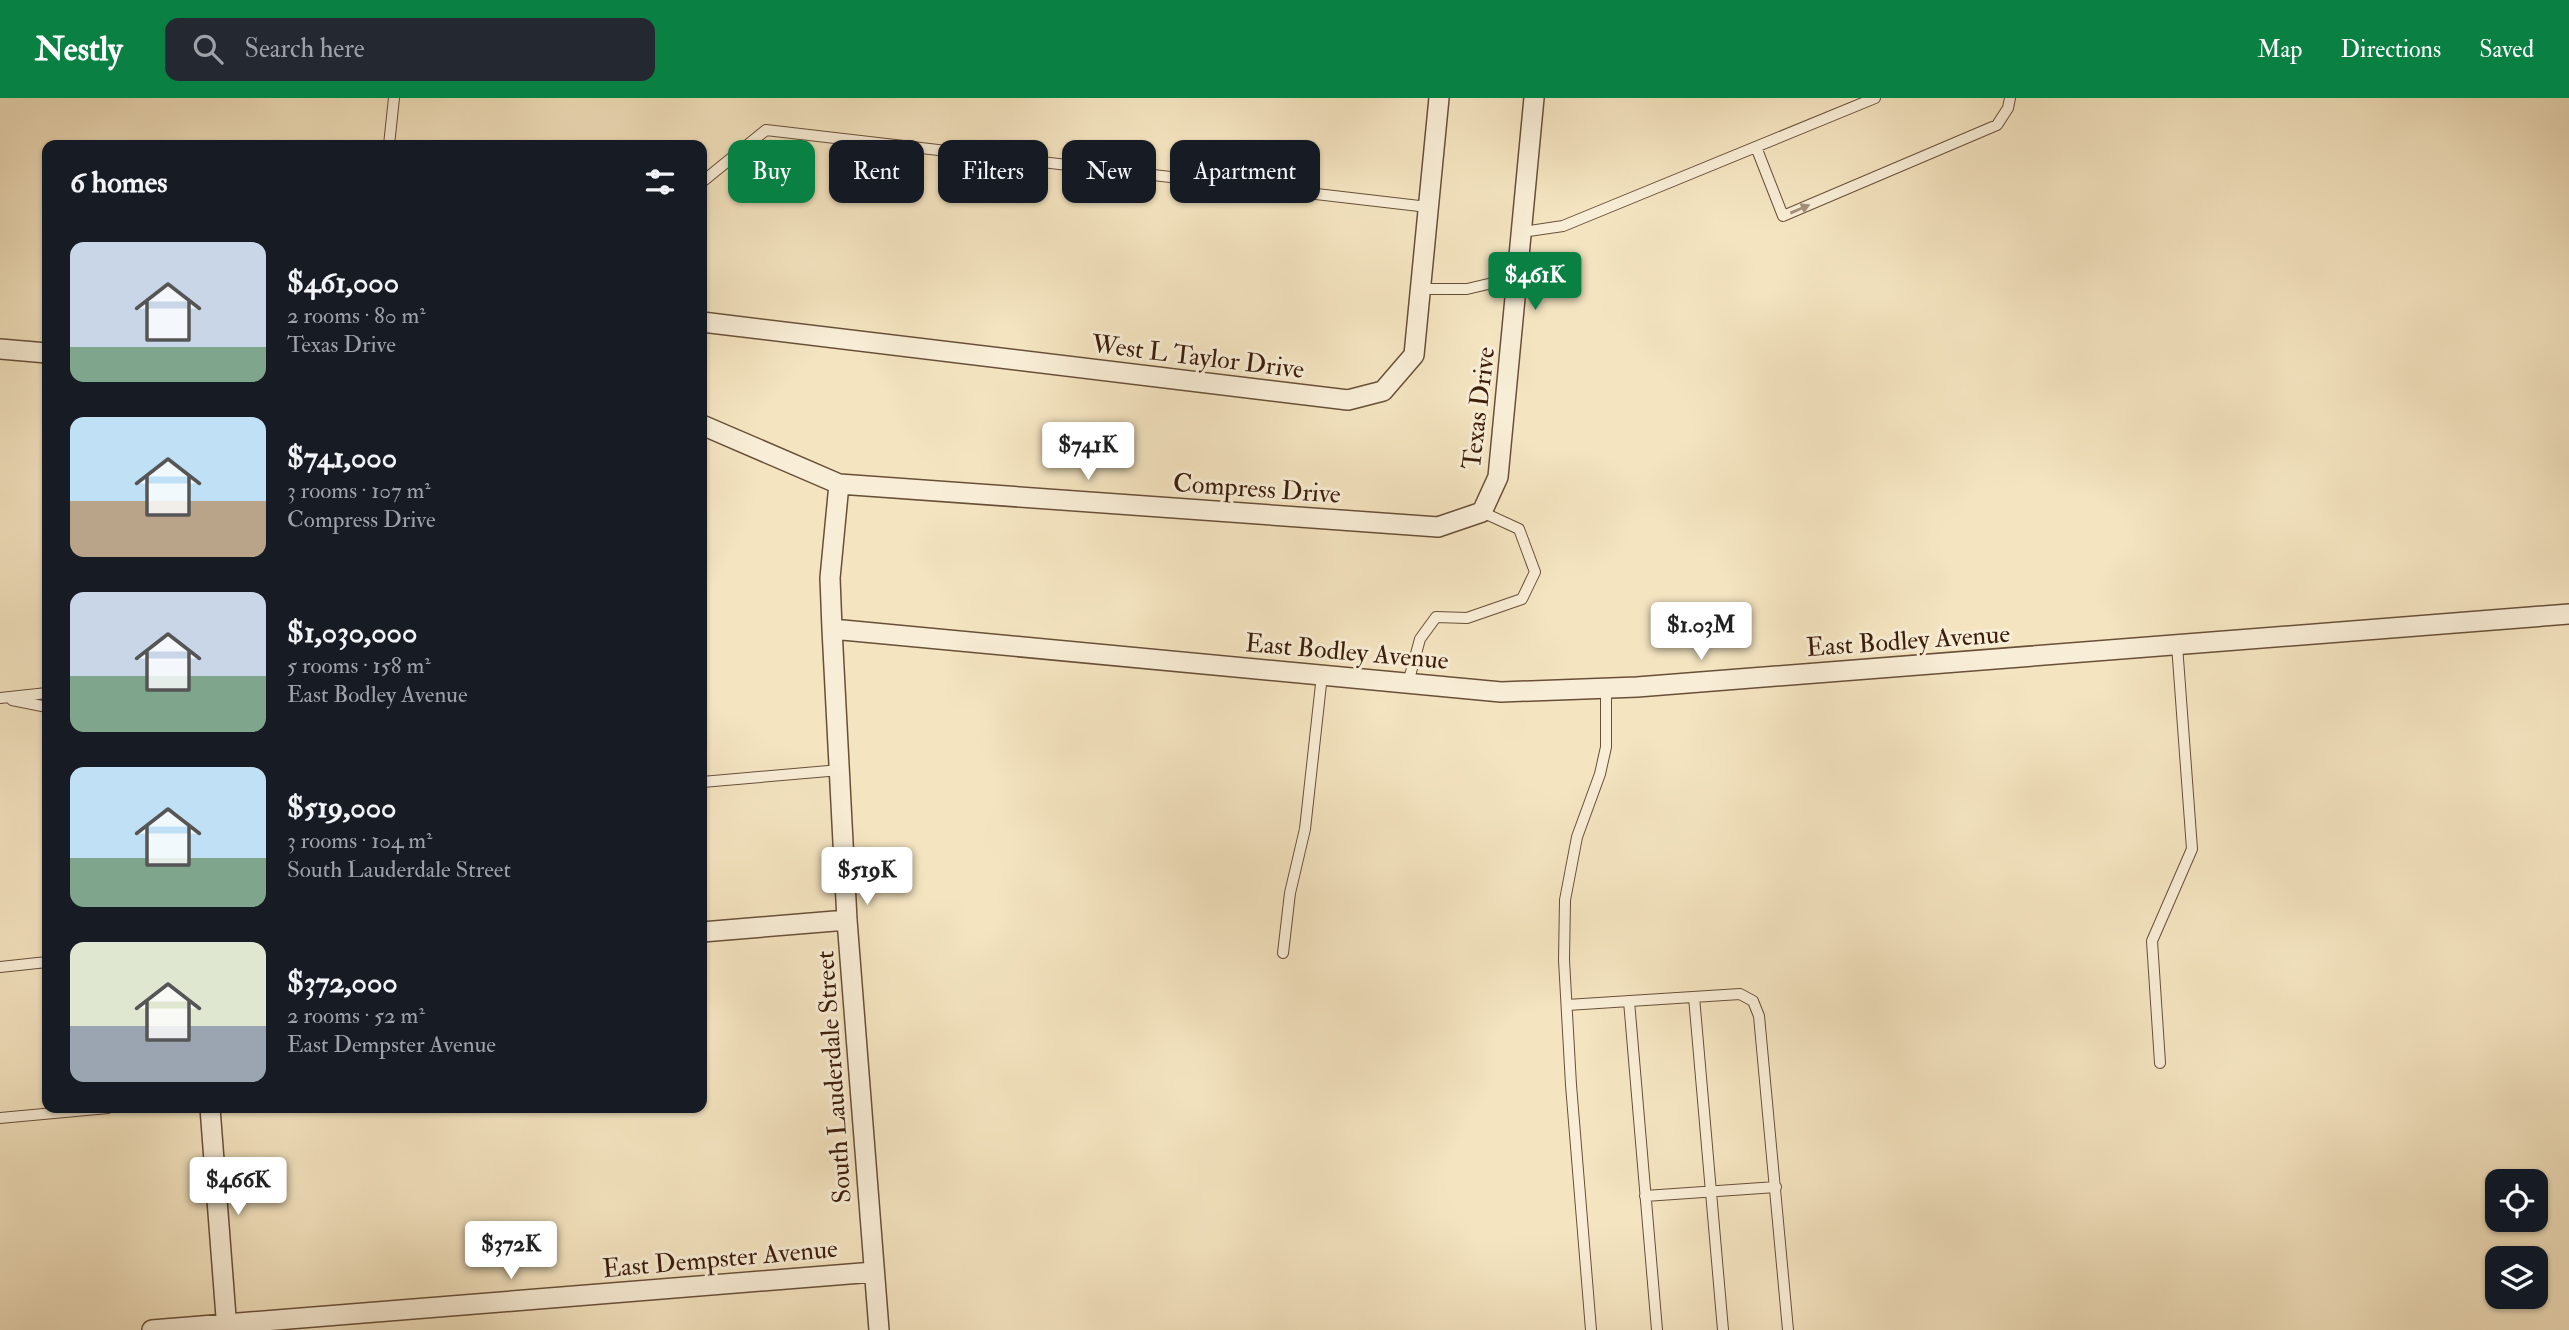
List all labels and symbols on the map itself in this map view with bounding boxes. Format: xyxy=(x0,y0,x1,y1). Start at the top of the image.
one-way arrow xyxy=(1790,203,1811,214)
pin: $461K xyxy=(1486,252,1584,312)
street label: West L Taylor Drive xyxy=(1089,328,1306,386)
street label: Texas Drive xyxy=(1456,345,1502,471)
pin: $741K xyxy=(1039,422,1137,482)
street label: Compress Drive xyxy=(1172,467,1342,512)
pin: $1.03M xyxy=(1644,602,1758,662)
street label: East Bodley Avenue xyxy=(1805,618,2011,664)
street label: East Bodley Avenue xyxy=(1244,627,1450,677)
pin: $519K xyxy=(818,848,916,907)
street label: South Lauderdale Street xyxy=(809,950,859,1204)
pin: $466K xyxy=(189,1158,287,1217)
pin: $372K xyxy=(462,1222,560,1281)
street label: East Dempster Avenue xyxy=(601,1233,839,1286)

